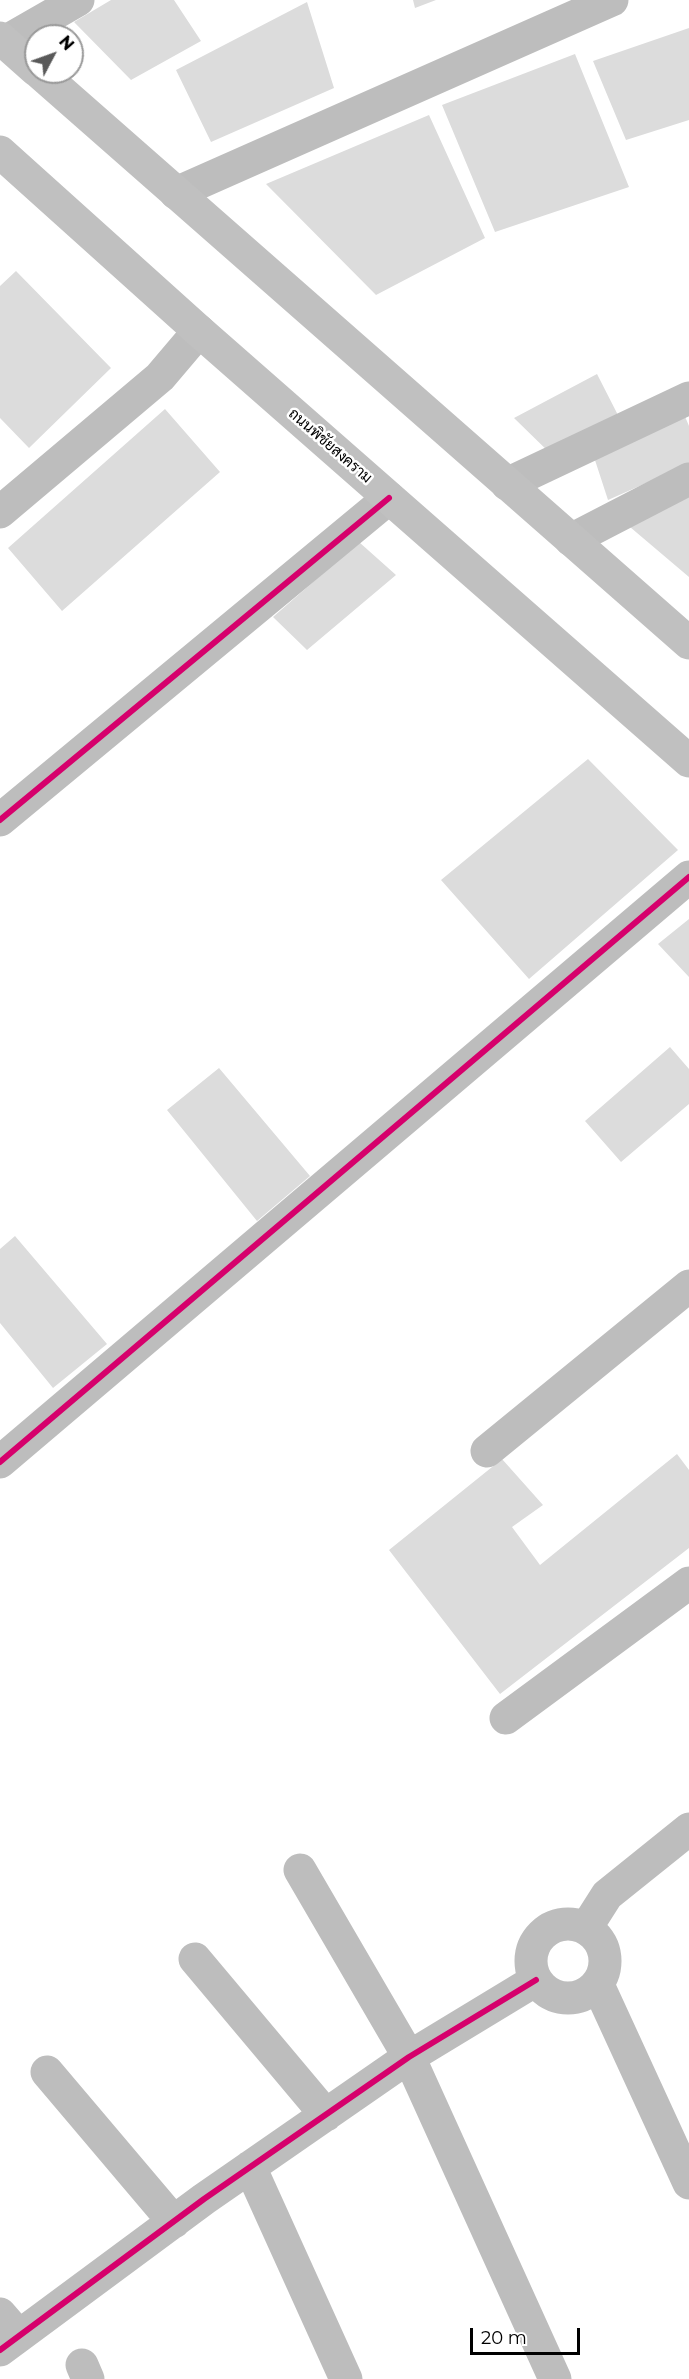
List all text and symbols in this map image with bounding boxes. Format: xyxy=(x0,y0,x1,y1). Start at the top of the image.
north arrow xyxy=(24,24,84,84)
text: N xyxy=(55,32,78,54)
street label: ถนนพิชัยสงคราม xyxy=(285,405,375,487)
scale bar xyxy=(473,2316,582,2354)
text: 20 m xyxy=(481,2327,527,2349)

